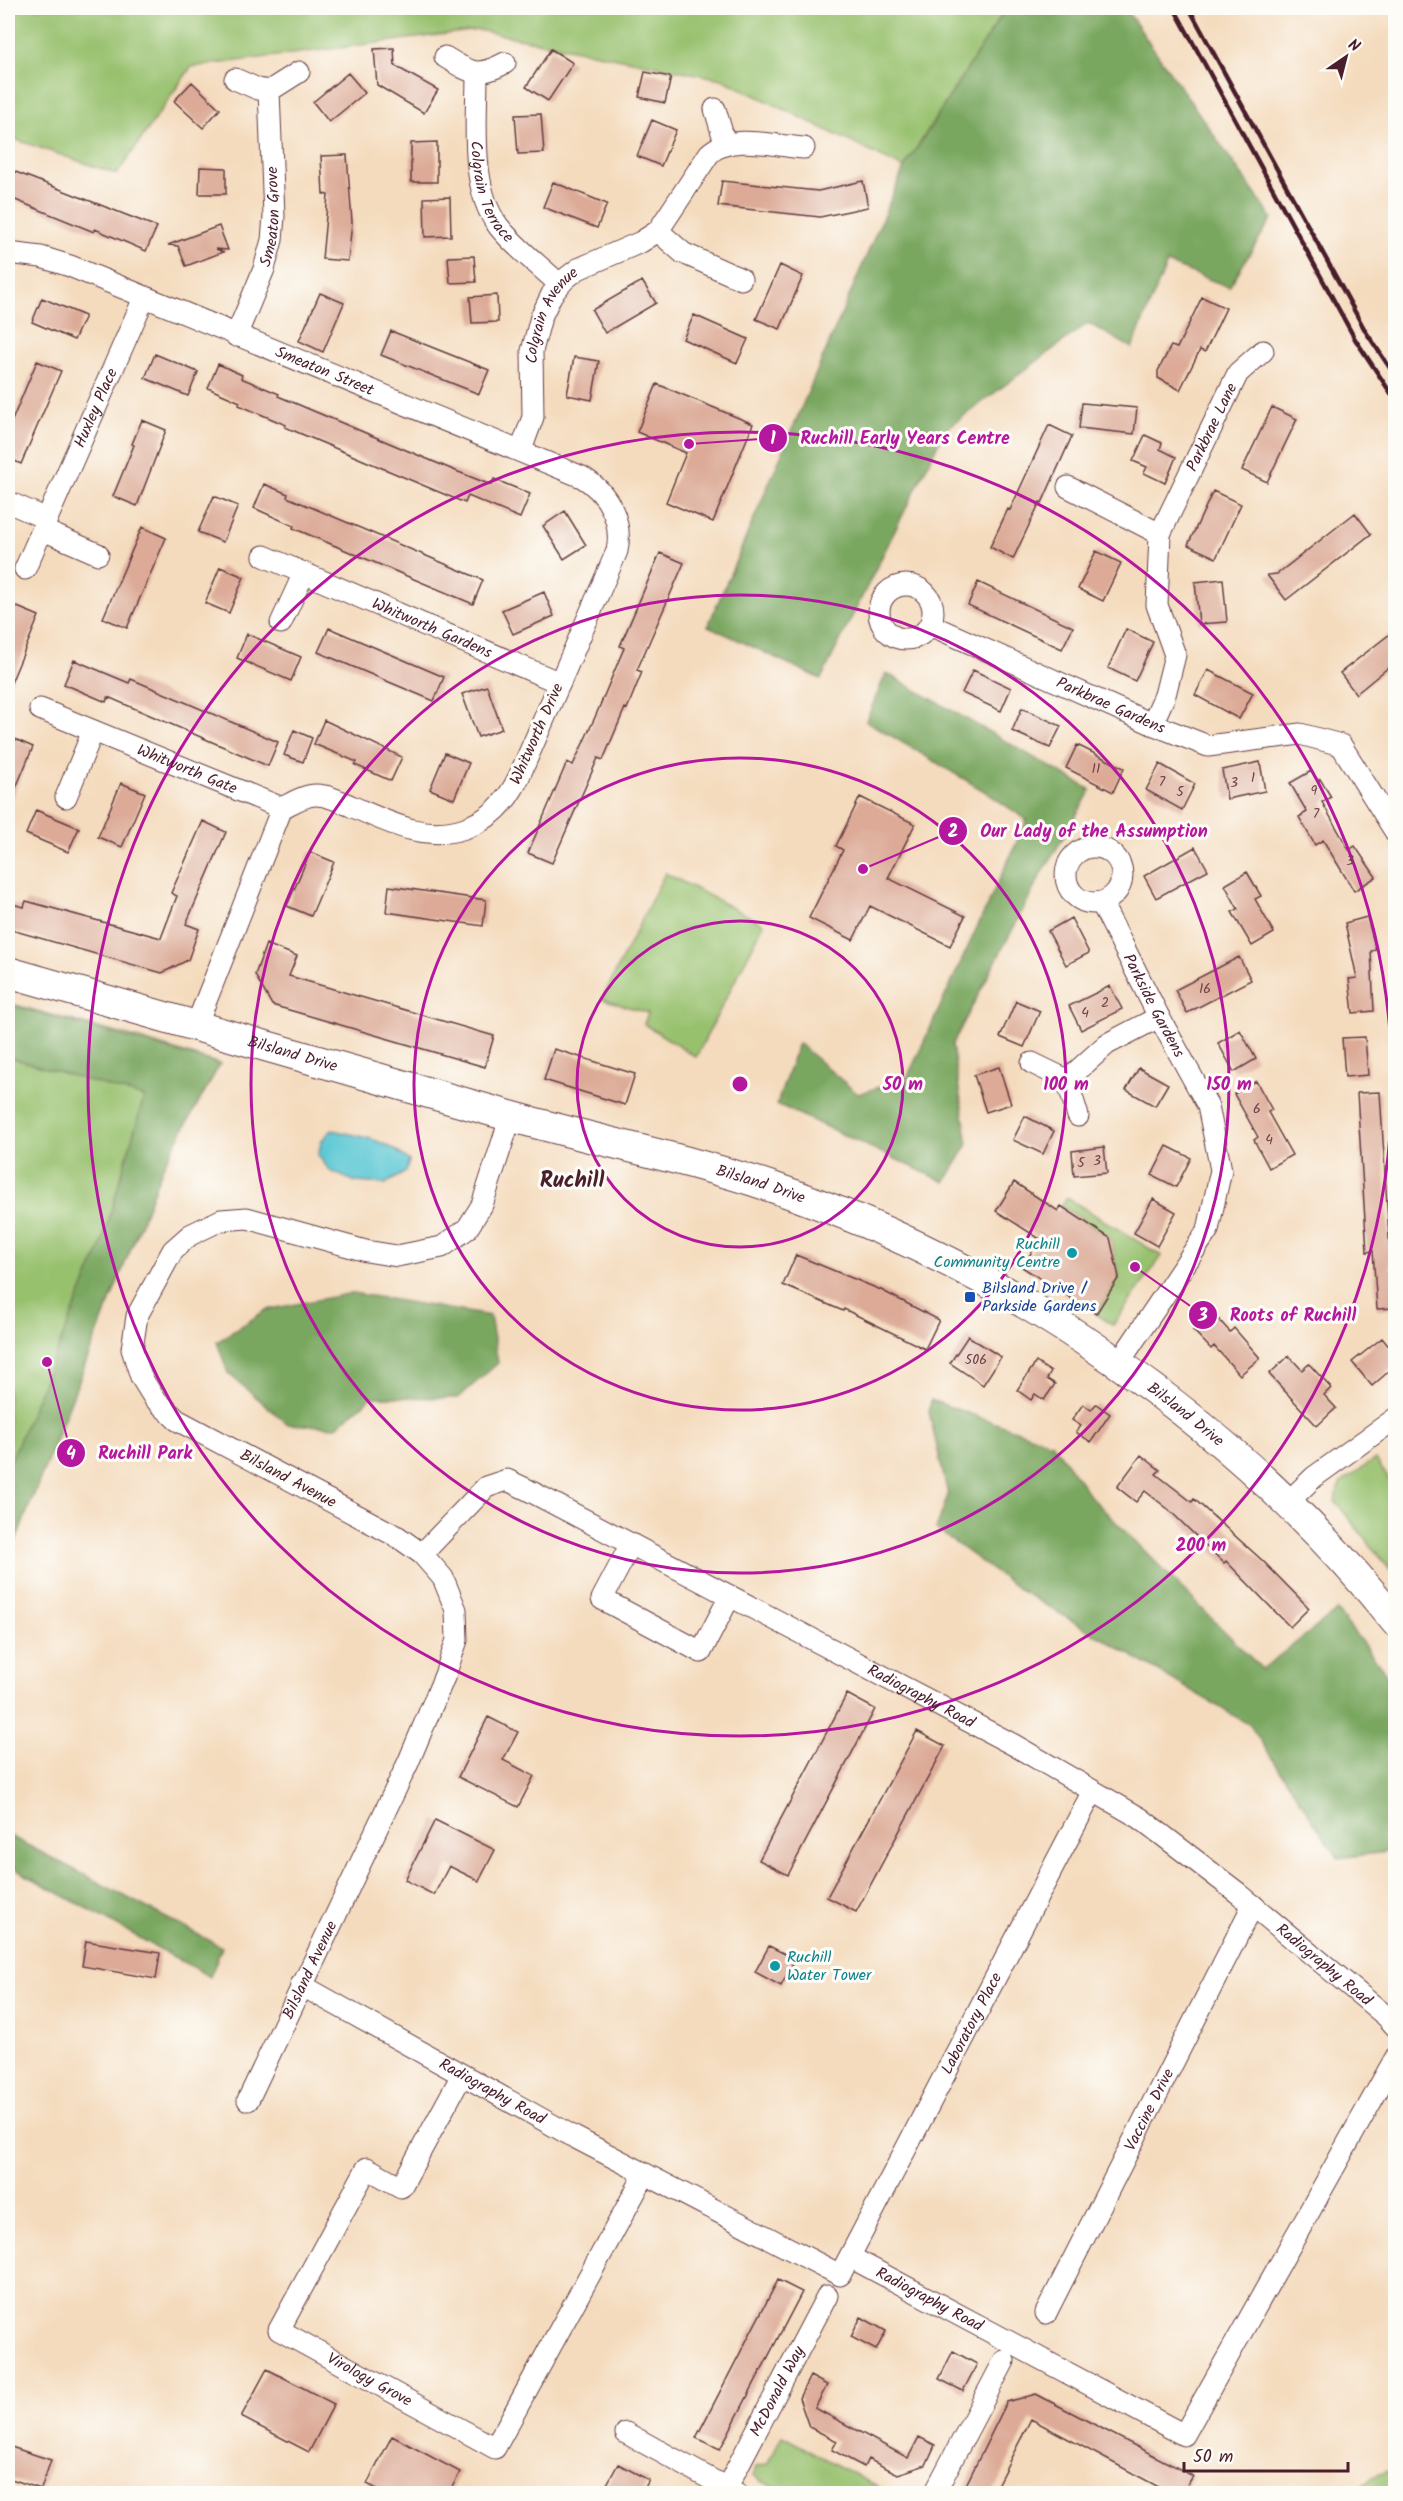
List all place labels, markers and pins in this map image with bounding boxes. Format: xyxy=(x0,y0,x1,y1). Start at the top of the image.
callout: Ruchill Early Years Centre xyxy=(758,420,1022,456)
callout: Our Lady of the Assumption xyxy=(938,813,1220,849)
centre of rings xyxy=(730,1074,750,1094)
place label: Ruchill Community Centre xyxy=(934,1232,1060,1275)
marker: Ruchill Community Centre xyxy=(1065,1246,1079,1260)
place label: Bilsland Drive / Parkside Gardens xyxy=(982,1276,1097,1319)
marker: Bilsland Drive / Parkside Gardens xyxy=(963,1290,977,1304)
callout: Roots of Ruchill xyxy=(1188,1297,1368,1333)
callout: Ruchill Park xyxy=(56,1435,204,1471)
place label: Ruchill Water Tower xyxy=(787,1945,873,1988)
marker: Ruchill Water Tower xyxy=(768,1959,782,1973)

